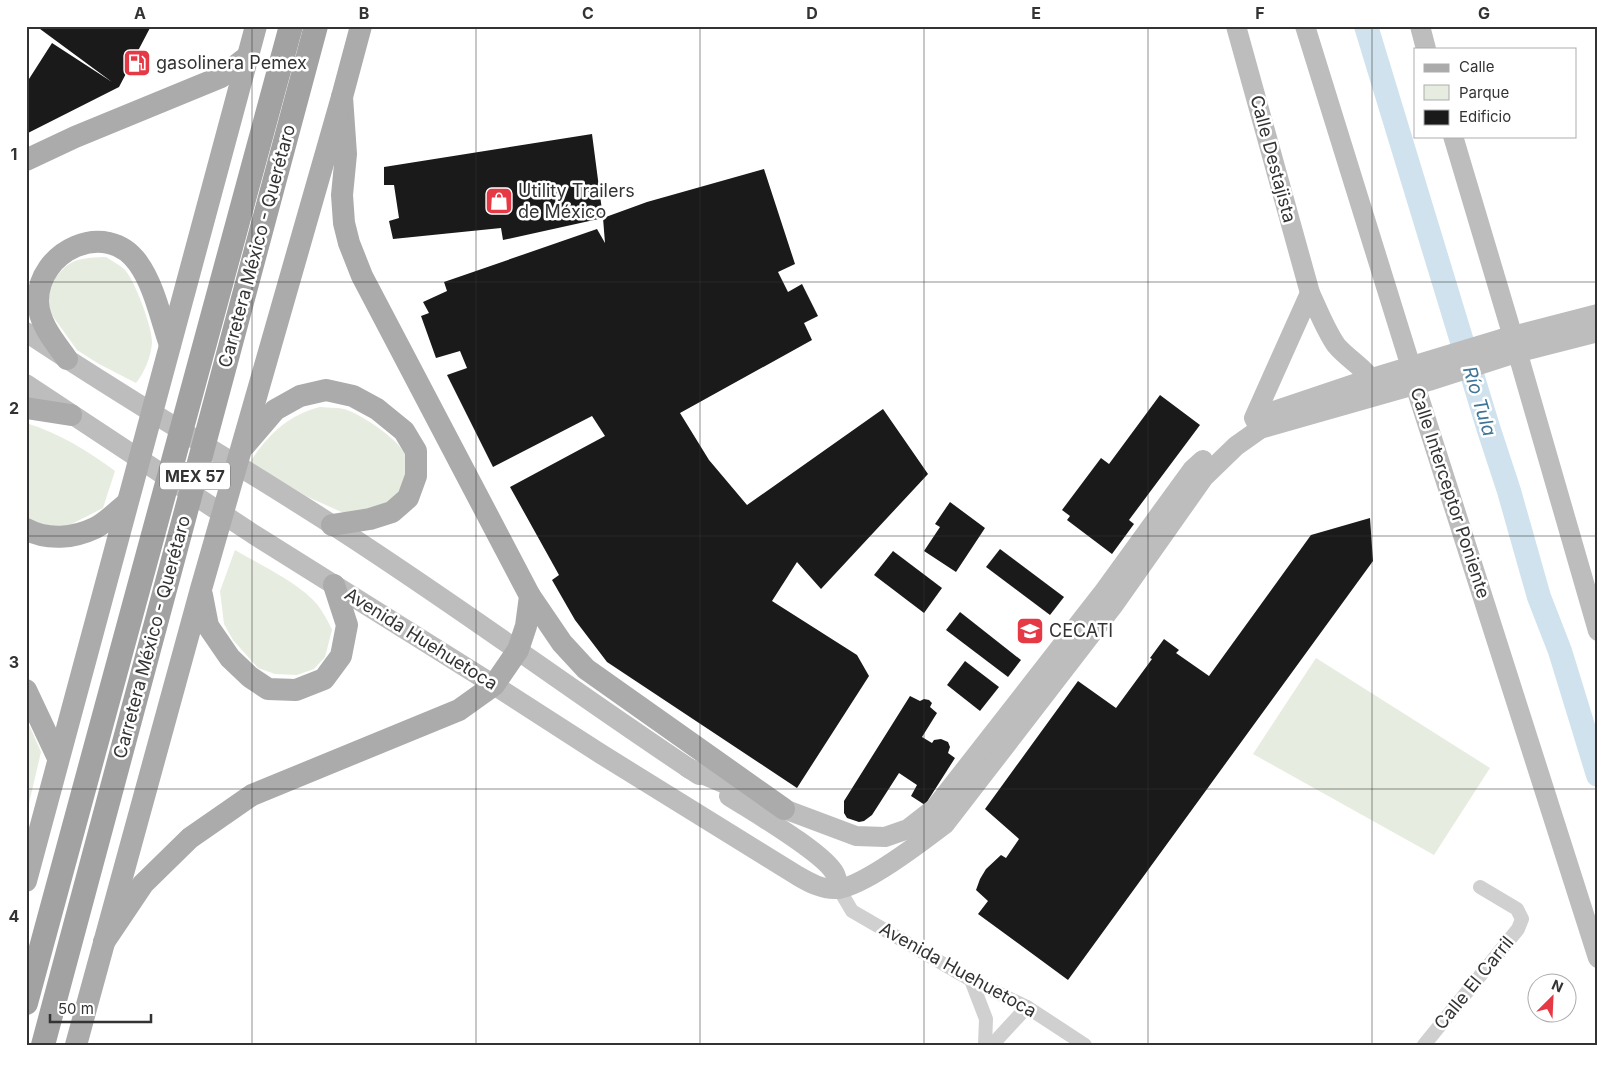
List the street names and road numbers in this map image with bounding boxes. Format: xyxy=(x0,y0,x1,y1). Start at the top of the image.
street label: Calle Destajista xyxy=(1246,93,1301,225)
street label: Carretera México - Querétaro xyxy=(214,122,299,370)
street label: Calle Interceptor Poniente xyxy=(1406,385,1495,601)
road number: MEX 57 xyxy=(160,462,230,490)
street label: Carretera México - Querétaro xyxy=(109,513,194,761)
street label: Avenida Huehuetoca xyxy=(341,583,501,694)
street label: Avenida Huehuetoca xyxy=(876,918,1040,1021)
street label: Calle El Carril xyxy=(1430,932,1518,1034)

